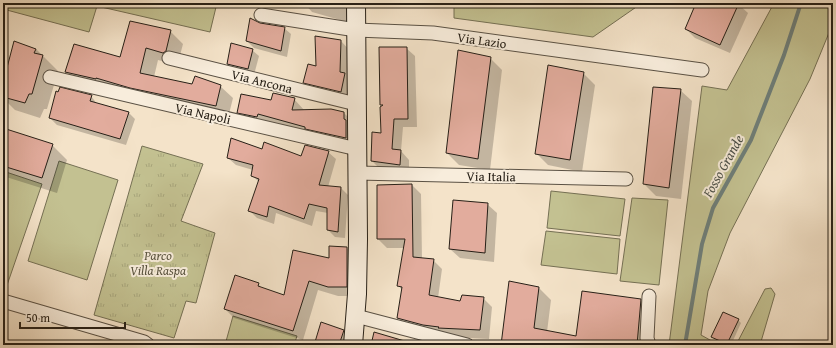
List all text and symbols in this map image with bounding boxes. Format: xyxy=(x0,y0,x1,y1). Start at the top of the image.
street label: Via Lazio xyxy=(456,28,508,53)
street label: Via Ancona xyxy=(229,65,295,98)
street label: Via Napoli xyxy=(173,98,233,129)
water label: Fosso Grande xyxy=(697,131,749,202)
street label: Via Italia xyxy=(466,167,517,186)
park label: Parco Villa Raspa xyxy=(130,246,186,280)
scale bar xyxy=(20,304,125,330)
text: 50 m xyxy=(26,309,50,326)

